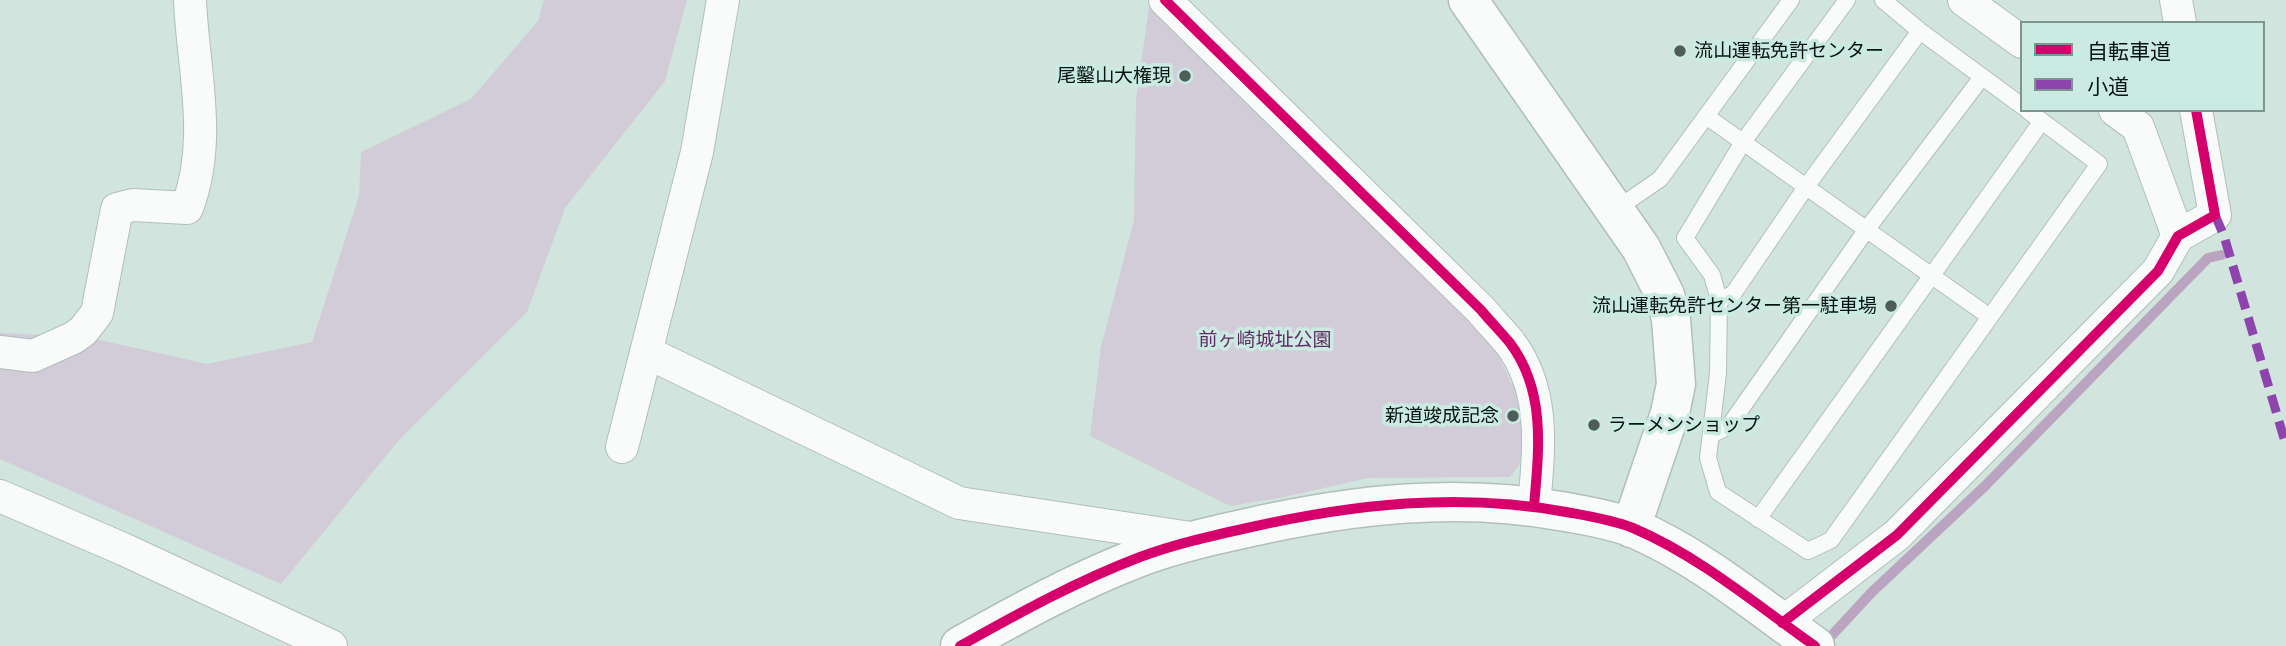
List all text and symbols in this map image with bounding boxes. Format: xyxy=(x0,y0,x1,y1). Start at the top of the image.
legend xyxy=(2020,21,2265,112)
text: 自転車道 xyxy=(2087,38,2171,64)
place label: 流山運転免許センター xyxy=(1694,40,1884,62)
marker: 流山運転免許センター xyxy=(1672,43,1688,59)
place label: 尾鑿山大権現 xyxy=(1057,65,1171,87)
marker: 尾鑿山大権現 xyxy=(1177,68,1193,84)
text: 小道 xyxy=(2087,73,2129,99)
place label: 流山運転免許センター第一駐車場 xyxy=(1592,295,1877,317)
marker: 流山運転免許センター第一駐車場 xyxy=(1883,298,1899,314)
park label: 前ヶ崎城址公園 xyxy=(1199,329,1331,351)
place label: 新道竣成記念 xyxy=(1385,405,1499,427)
marker: 新道竣成記念 xyxy=(1505,408,1521,424)
place label: ラーメンショップ xyxy=(1608,414,1760,436)
marker: ラーメンショップ xyxy=(1586,417,1602,433)

